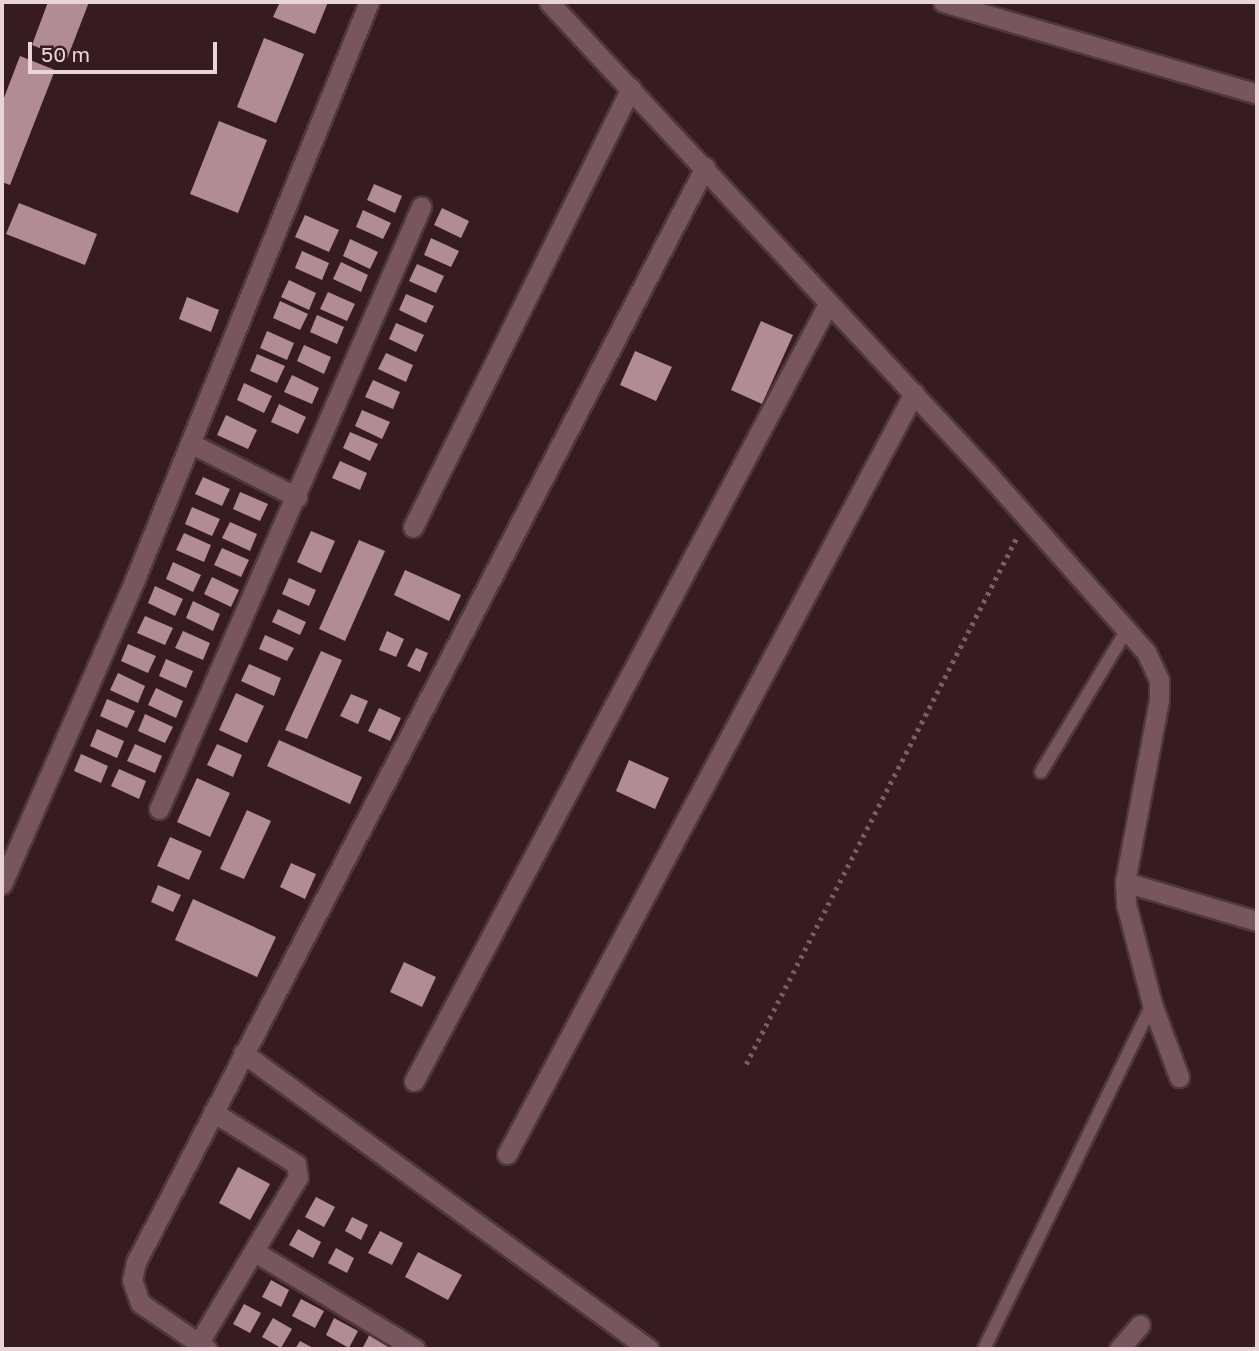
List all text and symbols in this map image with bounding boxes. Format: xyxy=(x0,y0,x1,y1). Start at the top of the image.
scale bar xyxy=(32,28,220,72)
text: 50 m xyxy=(41,41,90,67)

